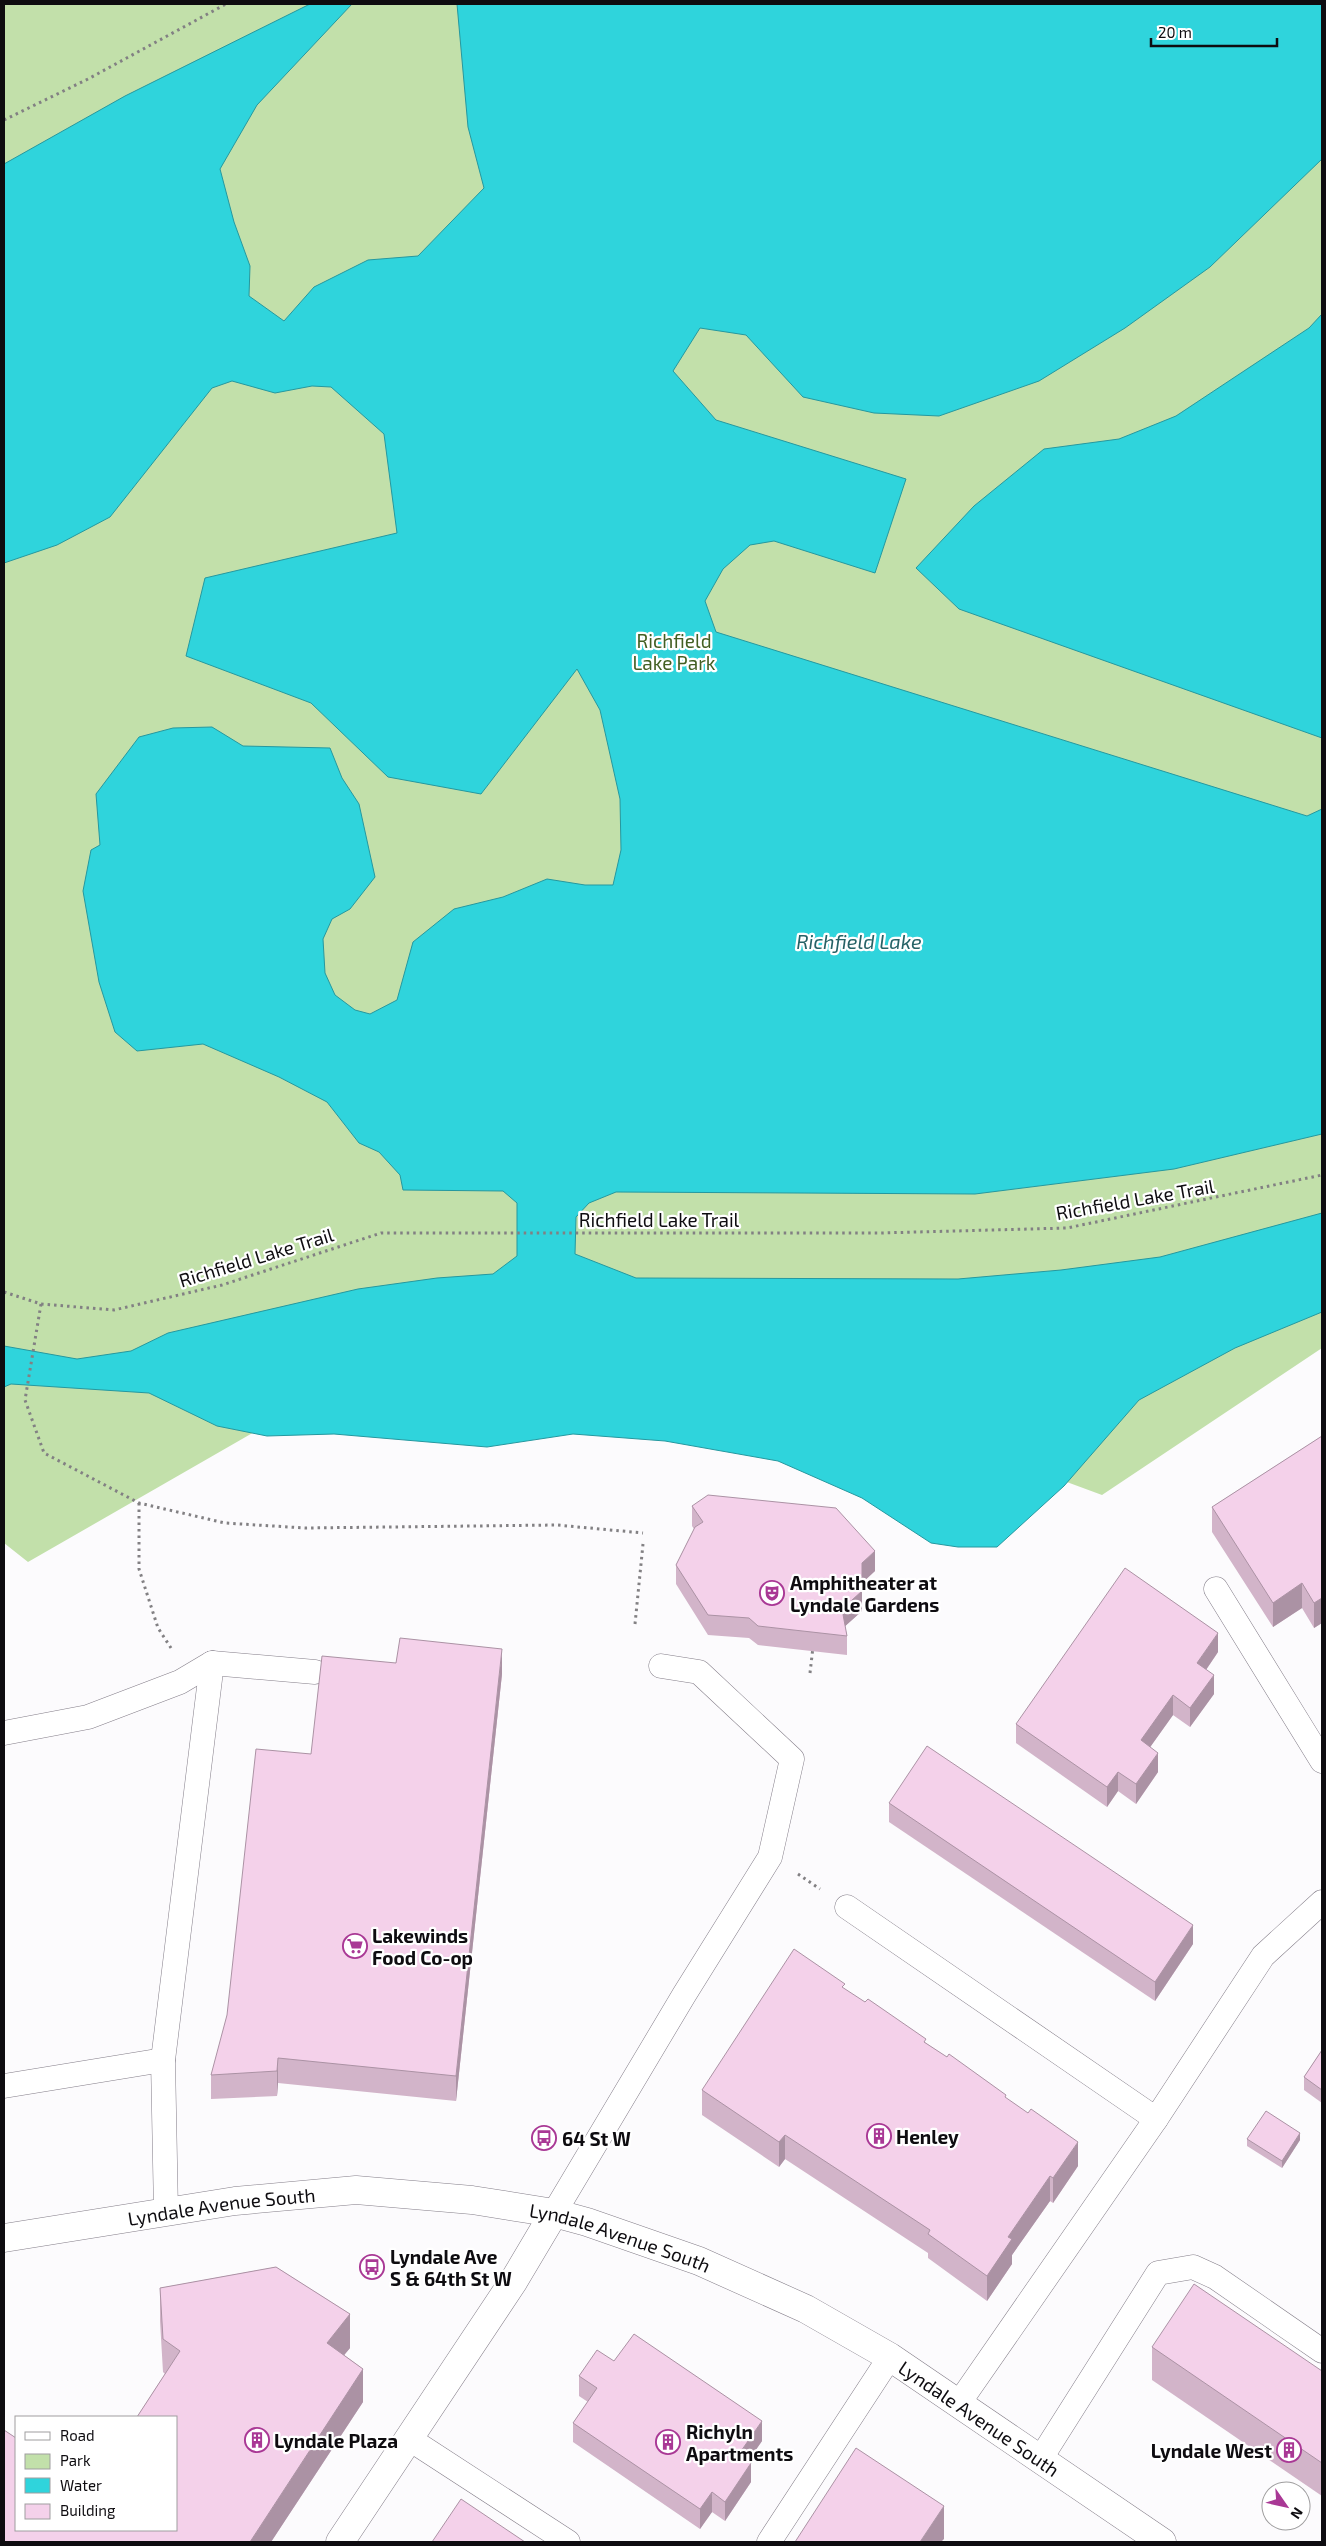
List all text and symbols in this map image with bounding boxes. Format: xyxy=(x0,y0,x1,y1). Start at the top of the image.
scale bar xyxy=(1151,15,1277,47)
text: 20 m xyxy=(1158,23,1192,41)
park label: Richfield Lake Park xyxy=(633,629,716,674)
water label: Richfield Lake xyxy=(796,929,922,953)
street label: Richfield Lake Trail xyxy=(1054,1174,1216,1224)
street label: Richfield Lake Trail xyxy=(579,1208,740,1231)
street label: Richfield Lake Trail xyxy=(176,1222,336,1291)
place label: Amphitheater at Lyndale Gardens xyxy=(790,1571,939,1617)
theatre icon: Amphitheater at Lyndale Gardens xyxy=(759,1580,785,1606)
place label: Lakewinds Food Co-op xyxy=(372,1924,473,1969)
supermarket icon: Lakewinds Food Co-op xyxy=(342,1933,368,1959)
building icon: Henley xyxy=(866,2123,892,2149)
bus stop icon: 64 St W xyxy=(531,2125,557,2151)
place label: Henley xyxy=(896,2125,959,2149)
place label: 64 St W xyxy=(562,2127,631,2150)
street label: Lyndale Avenue South xyxy=(126,2182,316,2230)
street label: Lyndale Avenue South xyxy=(528,2198,715,2276)
place label: Lyndale Ave S & 64th St W xyxy=(390,2245,512,2290)
bus stop icon: Lyndale Ave S & 64th St W xyxy=(359,2254,385,2280)
street label: Lyndale Avenue South xyxy=(895,2355,1064,2481)
legend xyxy=(15,2416,178,2531)
place label: Richyln Apartments xyxy=(686,2420,793,2465)
text: Road xyxy=(60,2426,95,2444)
building icon: Lyndale Plaza xyxy=(244,2427,270,2453)
place label: Lyndale Plaza xyxy=(274,2429,398,2453)
building icon: Richyln Apartments xyxy=(655,2429,681,2455)
building icon: Lyndale West xyxy=(1276,2437,1302,2463)
place label: Lyndale West xyxy=(1151,2439,1272,2463)
text: Park xyxy=(60,2451,91,2469)
text: Water xyxy=(60,2476,102,2494)
north arrow xyxy=(1261,2481,1311,2531)
text: Building xyxy=(60,2501,116,2519)
text: N xyxy=(1287,2505,1307,2522)

